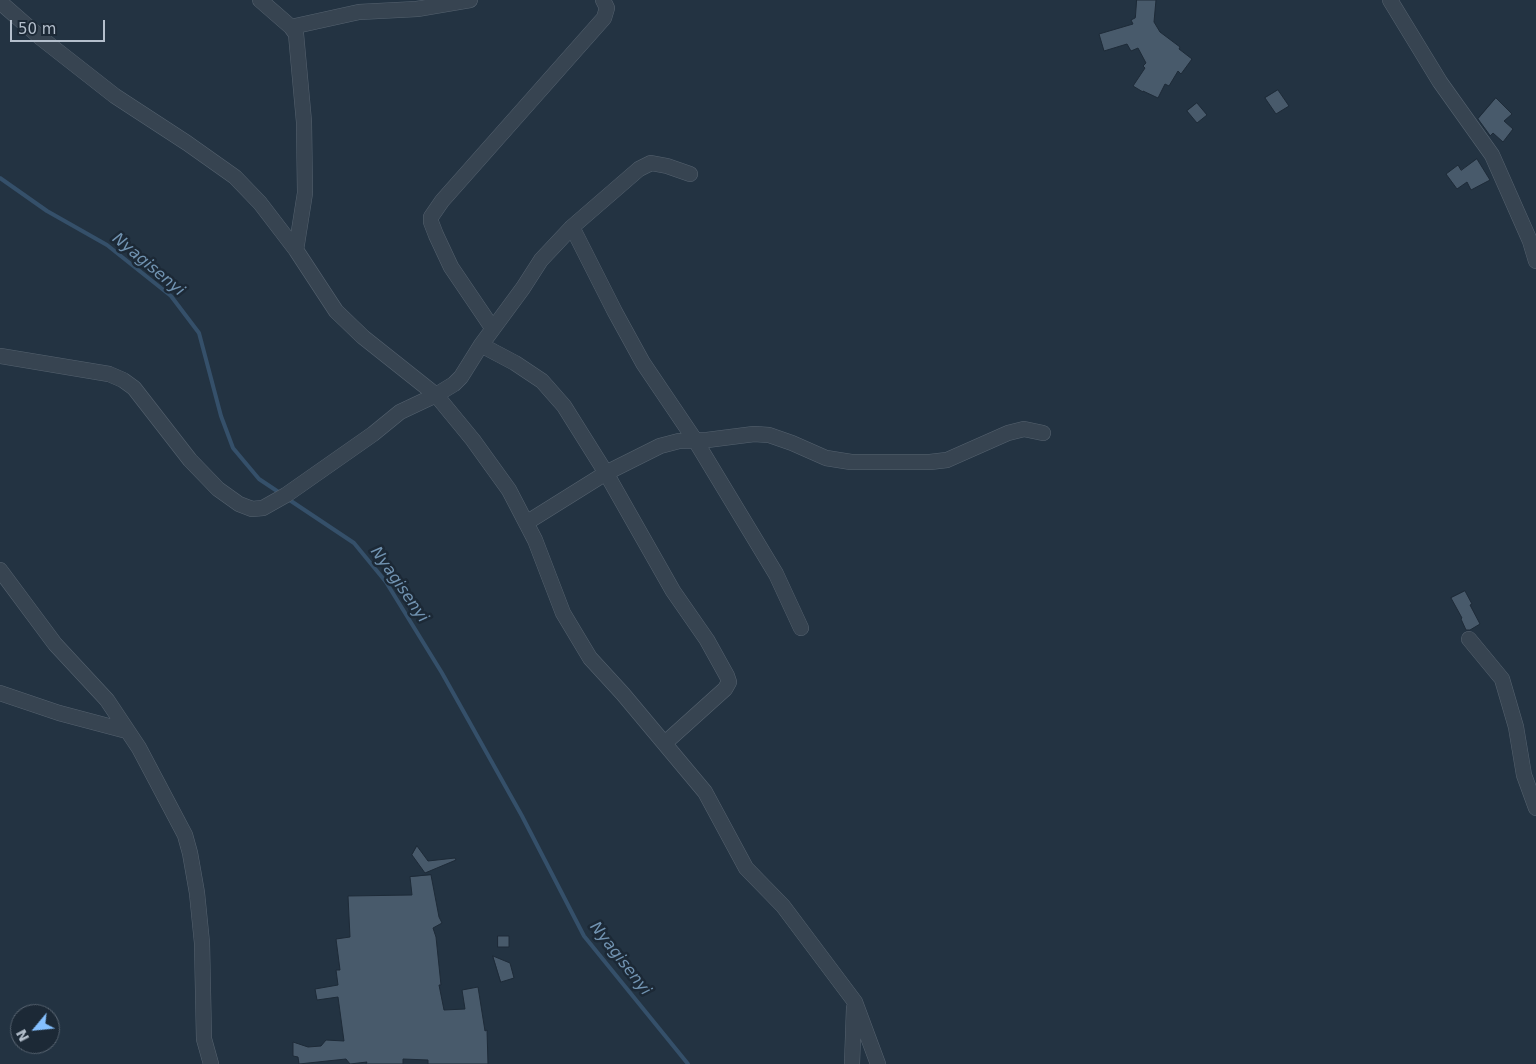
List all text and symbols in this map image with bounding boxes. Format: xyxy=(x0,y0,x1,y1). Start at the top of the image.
scale bar xyxy=(12,10,108,42)
text: 50 m xyxy=(18,20,56,38)
water label: Nyagisenyi xyxy=(108,229,188,301)
water label: Nyagisenyi xyxy=(366,543,432,627)
water label: Nyagisenyi xyxy=(585,918,655,1000)
north arrow xyxy=(10,1004,60,1054)
text: N xyxy=(13,1027,32,1045)

